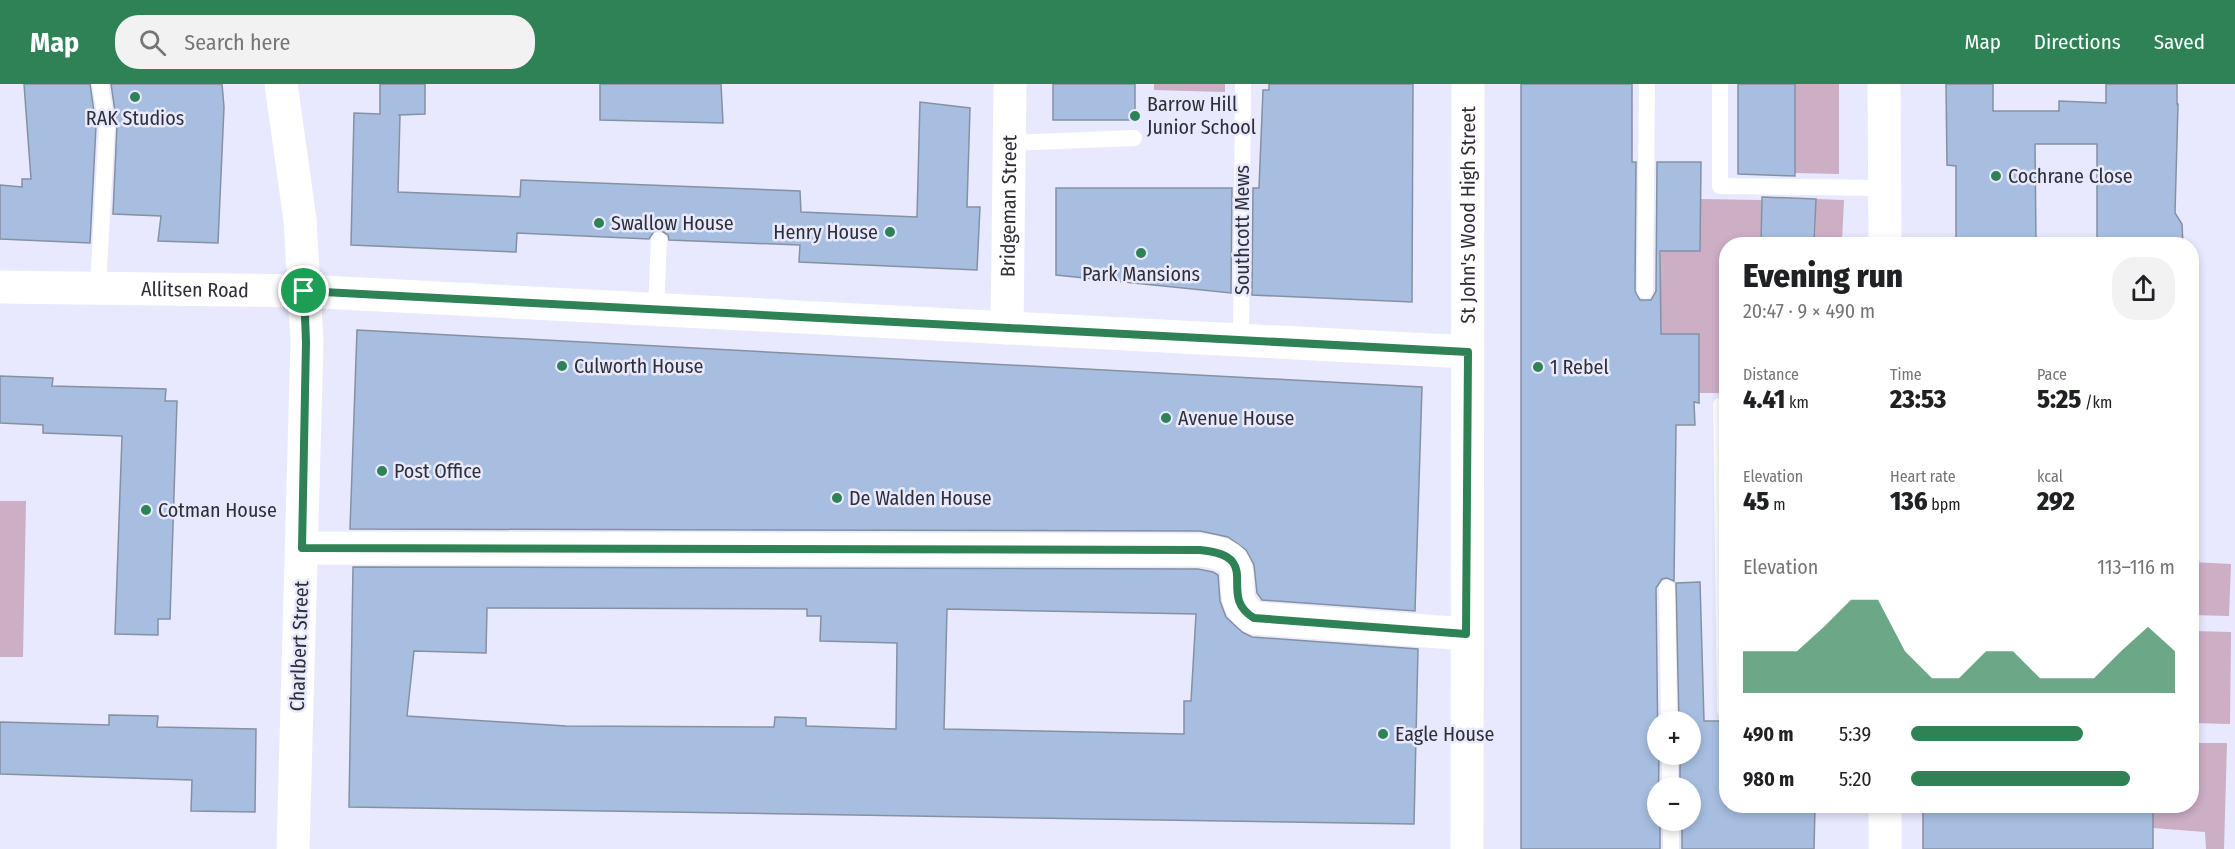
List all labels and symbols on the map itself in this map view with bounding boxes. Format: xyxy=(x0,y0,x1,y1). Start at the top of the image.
marker: RAK Studios xyxy=(128,90,142,104)
place label: Barrow Hill Junior School xyxy=(1147,92,1256,139)
place label: RAK Studios xyxy=(86,106,184,130)
street label: St John's Wood High Street xyxy=(1456,106,1480,324)
marker: Barrow Hill Junior School xyxy=(1128,109,1142,123)
street label: Bridgeman Street xyxy=(996,134,1021,277)
place label: Cochrane Close xyxy=(2008,164,2133,188)
street label: Southcott Mews xyxy=(1230,165,1254,295)
marker: Cochrane Close xyxy=(1989,169,2003,183)
place label: Swallow House xyxy=(611,211,734,235)
marker: Swallow House xyxy=(592,216,606,230)
place label: Henry House xyxy=(773,220,878,244)
marker: Henry House xyxy=(883,225,897,239)
marker: Park Mansions xyxy=(1134,246,1148,260)
place label: Park Mansions xyxy=(1082,262,1200,286)
pin xyxy=(278,265,329,316)
street label: Allitsen Road xyxy=(141,277,249,302)
place label: Culworth House xyxy=(574,354,703,378)
place label: 1 Rebel xyxy=(1550,355,1609,379)
marker: Culworth House xyxy=(555,359,569,373)
marker: 1 Rebel xyxy=(1531,360,1545,374)
place label: Avenue House xyxy=(1178,406,1294,430)
marker: Avenue House xyxy=(1159,411,1173,425)
place label: Post Office xyxy=(394,459,481,483)
marker: Post Office xyxy=(375,464,389,478)
place label: De Walden House xyxy=(849,486,992,510)
marker: De Walden House xyxy=(830,491,844,505)
place label: Cotman House xyxy=(158,498,277,522)
marker: Cotman House xyxy=(139,503,153,517)
street label: Charlbert Street xyxy=(285,580,313,712)
place label: Eagle House xyxy=(1395,722,1494,746)
marker: Eagle House xyxy=(1376,727,1390,741)

